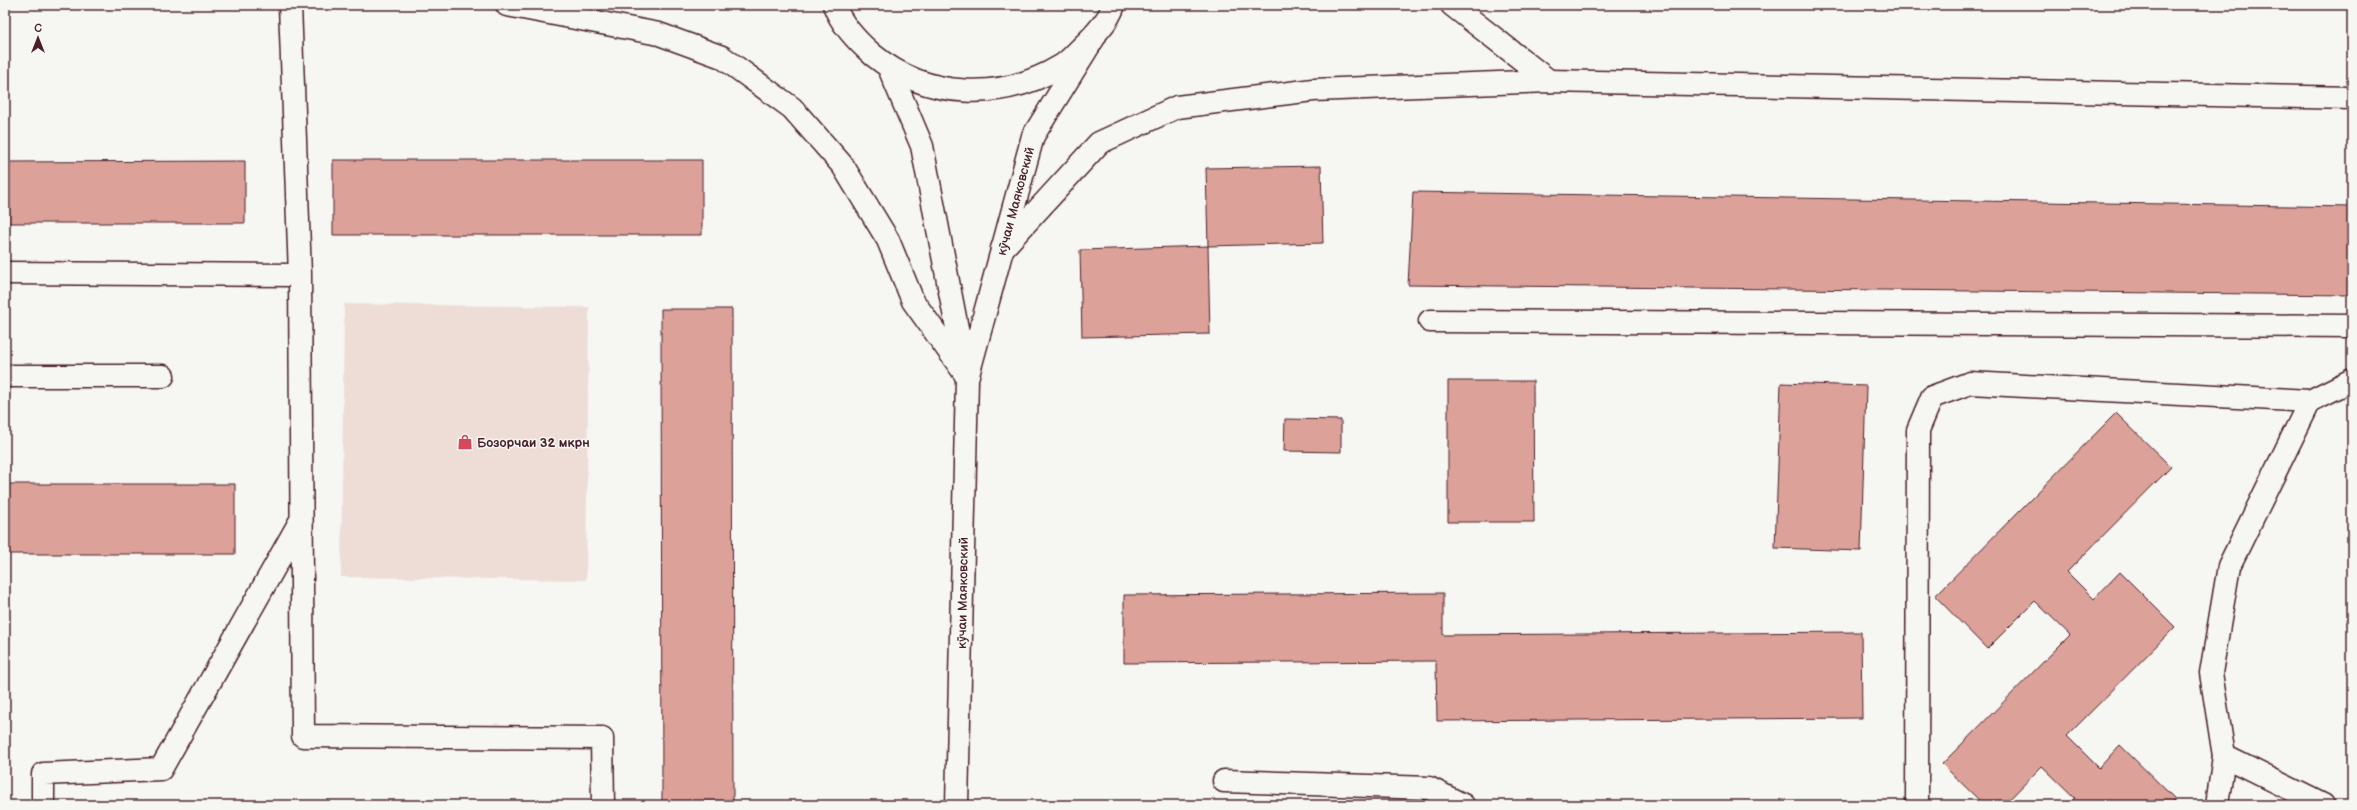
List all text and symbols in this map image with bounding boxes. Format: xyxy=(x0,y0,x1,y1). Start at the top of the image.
north arrow xyxy=(18,18,58,58)
text: С xyxy=(34,22,42,35)
street label: кӯчаи Маяковский xyxy=(994,145,1038,257)
shop icon: Бозорчаи 32 мкрн xyxy=(456,433,474,451)
place label: Бозорчаи 32 мкрн xyxy=(477,435,590,451)
street label: кӯчаи Маяковский xyxy=(954,537,972,649)

